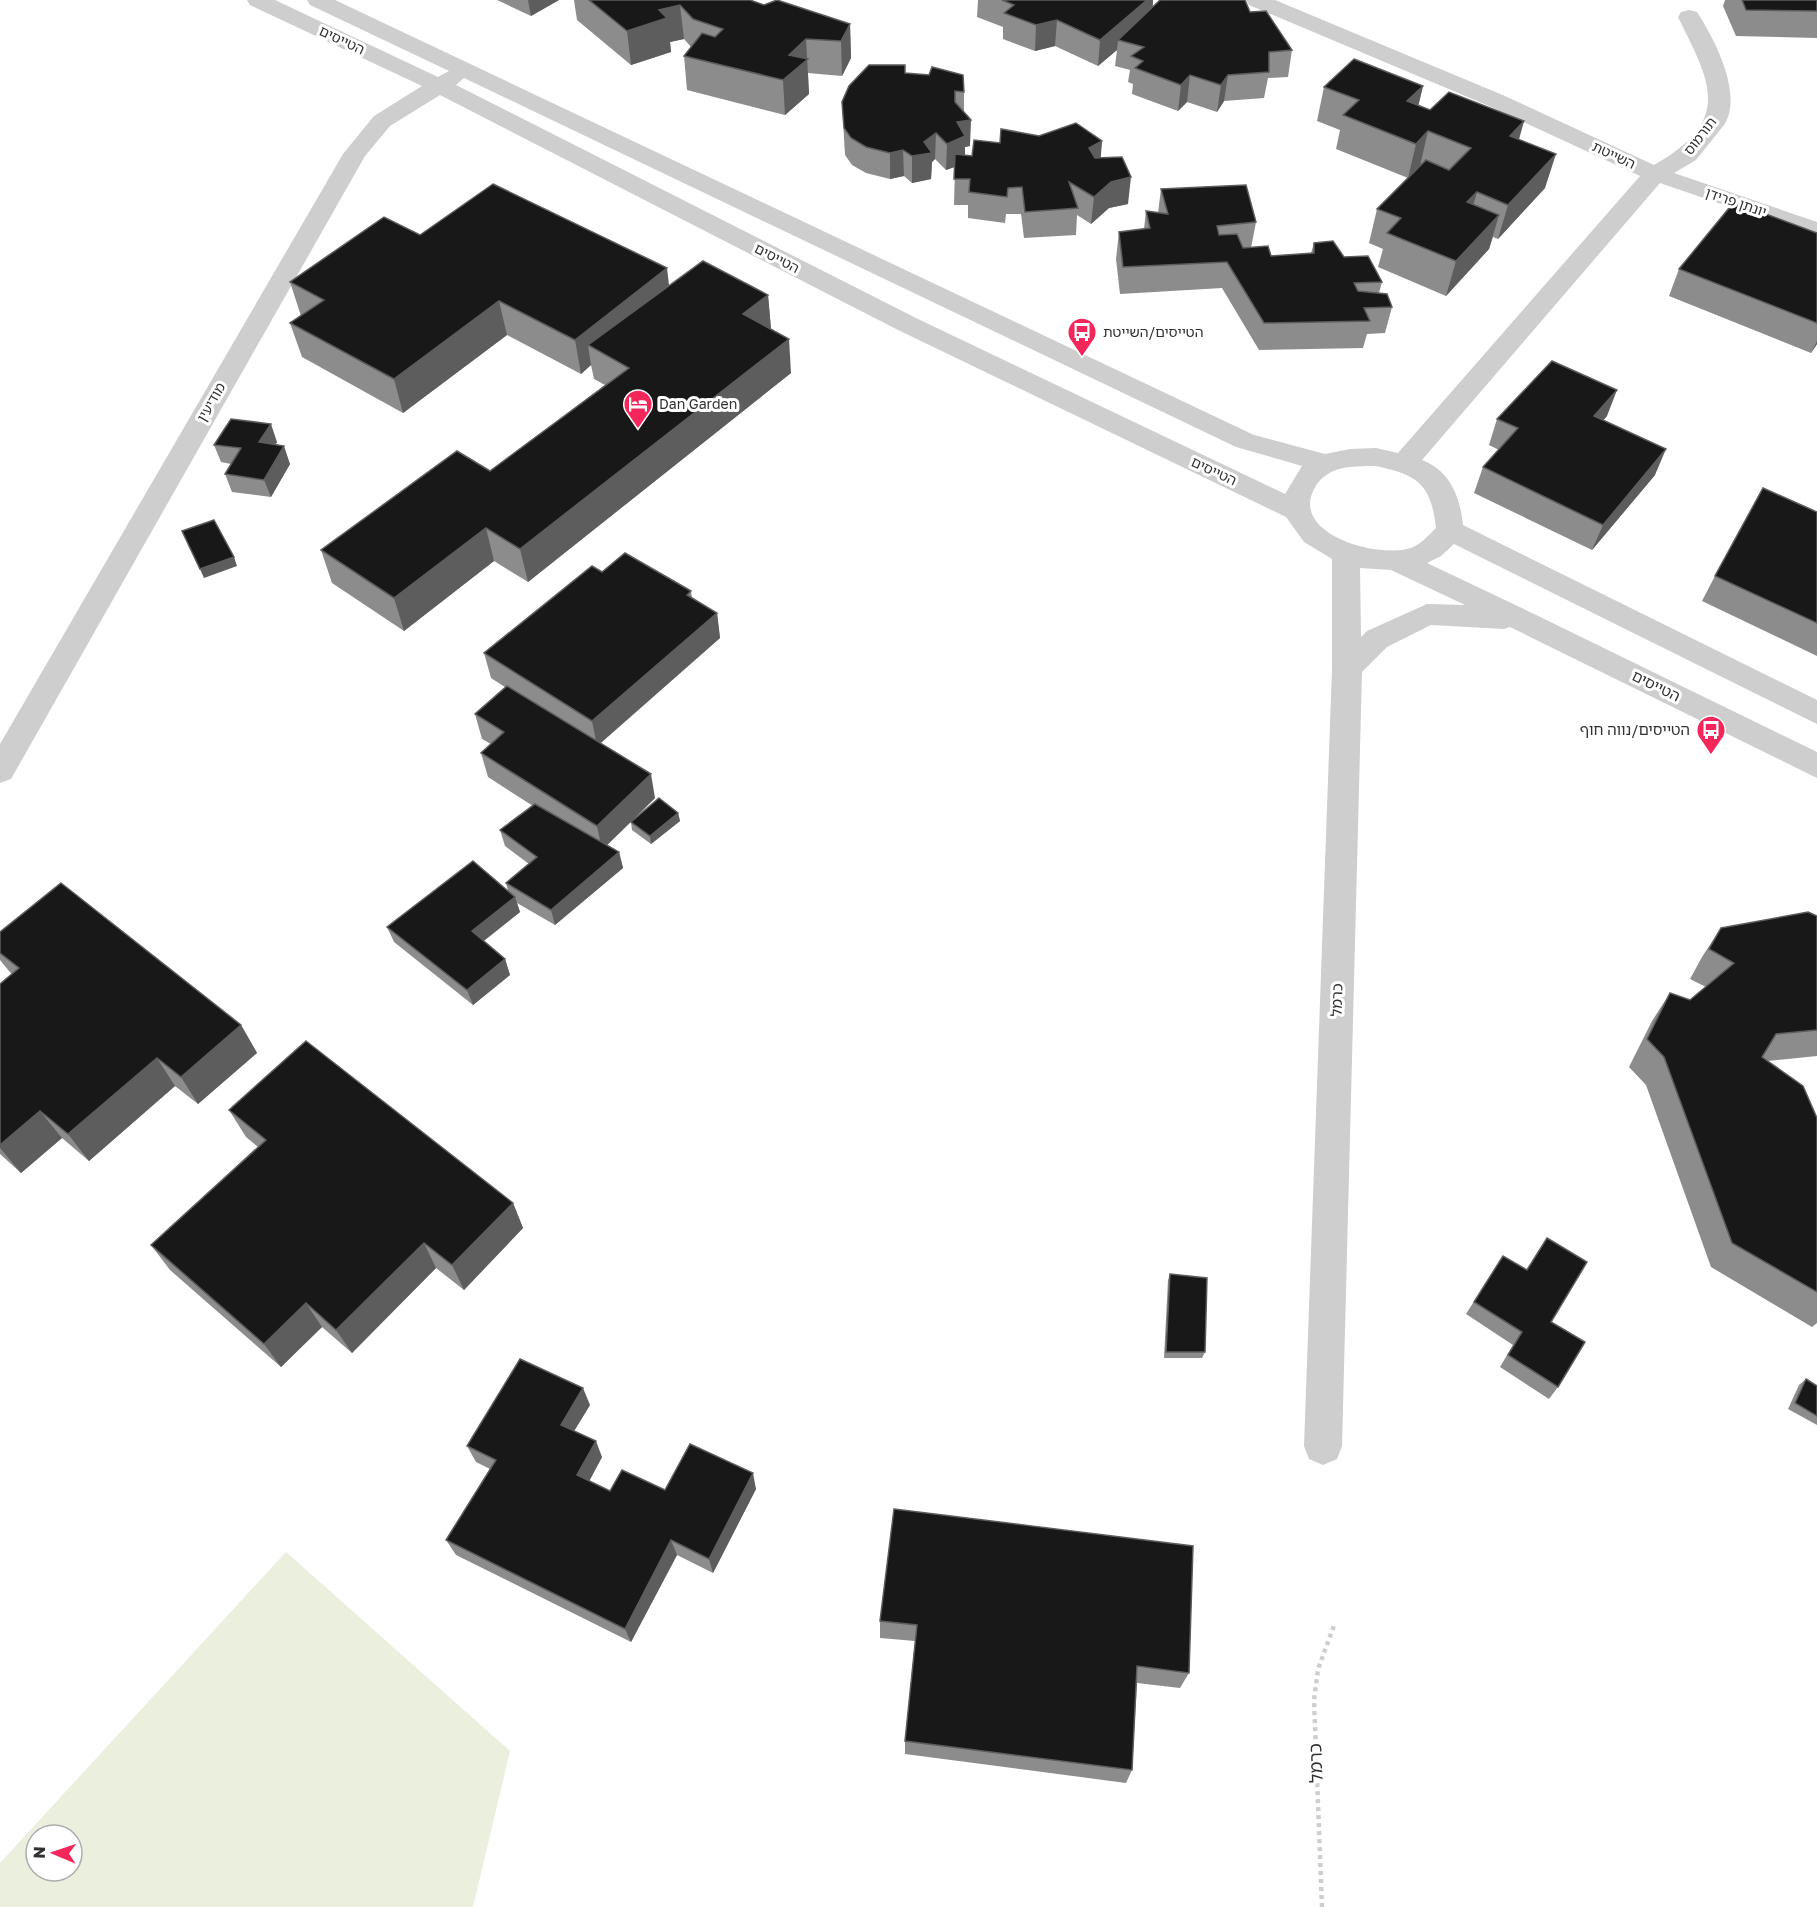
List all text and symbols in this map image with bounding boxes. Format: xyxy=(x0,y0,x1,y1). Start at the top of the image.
street label: הטייסים xyxy=(317,22,368,57)
street label: תורמוס xyxy=(1680,113,1720,158)
street label: השייטת xyxy=(1590,137,1638,172)
street label: יונתן פרידן xyxy=(1703,183,1769,220)
street label: הטייסים xyxy=(752,239,803,276)
bus stop icon: הטייסים/השייטת xyxy=(1066,316,1098,358)
place label: הטייסים/השייטת xyxy=(1103,323,1203,340)
street label: מודיעין xyxy=(193,379,228,424)
hotel icon: Dan Garden xyxy=(622,388,654,430)
place label: Dan Garden xyxy=(659,395,737,412)
street label: הטייסים xyxy=(1189,453,1240,488)
street label: הטייסים xyxy=(1629,666,1684,704)
bus stop icon: הטייסים/נווה חוף xyxy=(1695,714,1727,756)
place label: הטייסים/נווה חוף xyxy=(1580,720,1690,738)
street label: כרמל xyxy=(1326,983,1346,1017)
street label: כרמל xyxy=(1303,1743,1327,1783)
north arrow xyxy=(24,1823,84,1883)
text: N xyxy=(29,1846,49,1859)

